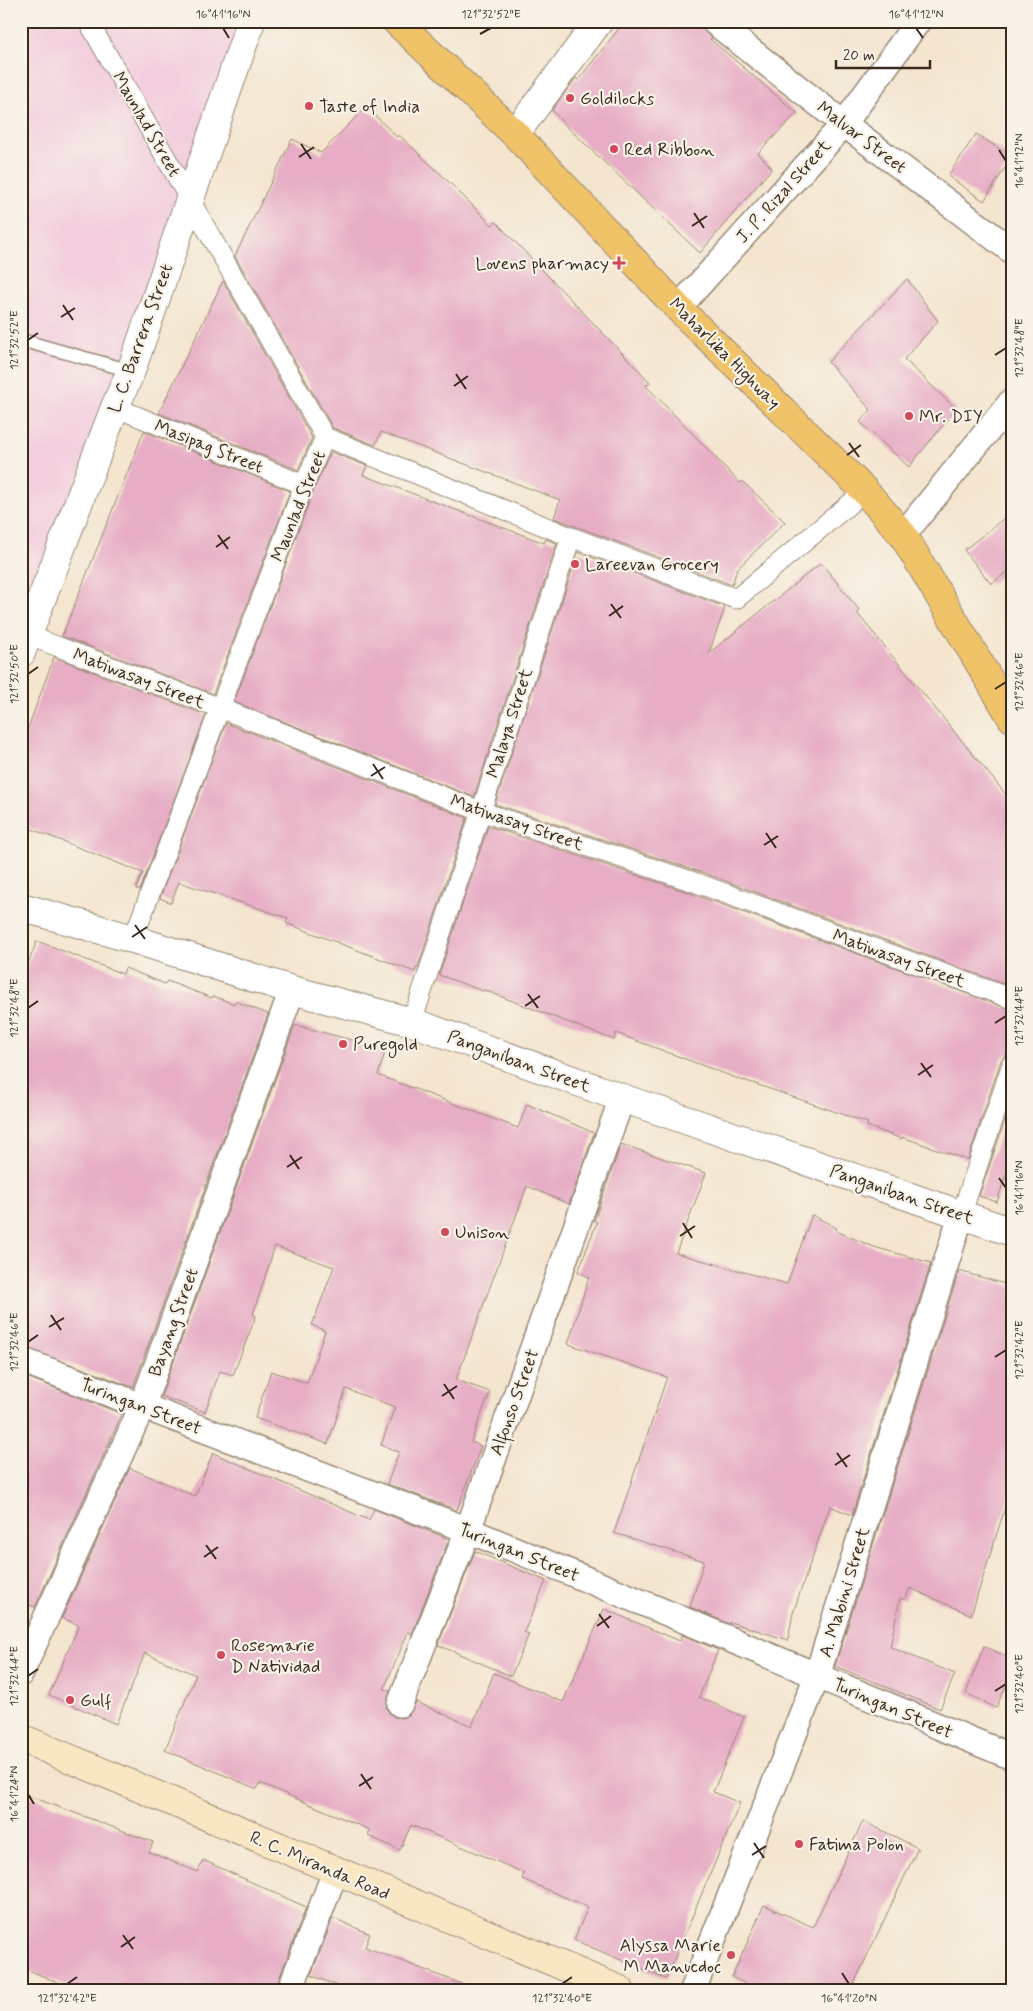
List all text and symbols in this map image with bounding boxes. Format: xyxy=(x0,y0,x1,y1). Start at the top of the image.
text: 16°41'16"N xyxy=(195,7,251,23)
text: 121°32'52"E xyxy=(461,7,521,23)
text: 16°41'12"N xyxy=(889,7,943,23)
scale bar xyxy=(836,38,929,70)
text: 20 m xyxy=(843,46,875,66)
street label: Maunlad Street xyxy=(106,68,186,182)
place label: Goldilocks xyxy=(580,87,654,111)
marker: Goldilocks xyxy=(564,92,576,104)
place label: Taste of India xyxy=(319,95,420,119)
street label: Malvar Street xyxy=(812,96,911,180)
marker: Taste of India xyxy=(303,100,315,112)
street label: J. P. Rizal Street xyxy=(731,134,837,249)
text: 16°41'12"N xyxy=(1012,134,1028,188)
place label: Red Ribbon xyxy=(624,138,714,162)
marker: Red Ribbon xyxy=(608,143,620,155)
place label: Lovens pharmacy xyxy=(475,252,609,276)
marker: Lovens pharmacy xyxy=(613,257,625,269)
street label: L. C. Barrera Street xyxy=(103,260,179,416)
street label: Maharlika Highway xyxy=(662,293,785,416)
text: 121°32'52"E xyxy=(7,310,23,370)
text: 121°32'48"E xyxy=(1012,318,1028,378)
place label: Mr. DIY xyxy=(919,405,983,429)
marker: Mr. DIY xyxy=(903,410,915,422)
street label: Masipag Street xyxy=(151,414,267,480)
street label: Maunlad Street xyxy=(266,447,332,565)
place label: Lareevan Grocery xyxy=(585,553,719,577)
marker: Lareevan Grocery xyxy=(569,558,581,570)
street label: Matiwasay Street xyxy=(69,643,208,715)
text: 121°32'50"E xyxy=(7,644,23,704)
text: 121°32'46"E xyxy=(1012,652,1028,712)
street label: Malaya Street xyxy=(481,665,539,781)
street label: Matiwasay Street xyxy=(447,789,587,857)
street label: Matiwasay Street xyxy=(829,924,969,994)
text: 121°32'48"E xyxy=(7,978,23,1038)
text: 121°32'44"E xyxy=(1012,986,1028,1046)
street label: Panganiban Street xyxy=(443,1025,594,1100)
place label: Puregold xyxy=(353,1033,418,1058)
marker: Puregold xyxy=(337,1038,349,1050)
street label: Panganiban Street xyxy=(826,1159,977,1232)
text: 16°41'16"N xyxy=(1012,1160,1028,1216)
place label: Unison xyxy=(455,1221,509,1245)
marker: Unison xyxy=(439,1226,451,1238)
street label: Bayang Street xyxy=(143,1265,205,1380)
text: 121°32'46"E xyxy=(7,1312,23,1372)
text: 121°32'42"E xyxy=(1012,1320,1028,1380)
street label: Alfonso Street xyxy=(485,1346,547,1460)
street label: Turingan Street xyxy=(77,1373,205,1441)
street label: Turingan Street xyxy=(455,1518,583,1588)
street label: A. Mabini Street xyxy=(814,1524,876,1660)
place label: Rosemarie D Natividad xyxy=(231,1634,320,1679)
text: 121°32'44"E xyxy=(7,1646,23,1706)
marker: Rosemarie D Natividad xyxy=(215,1649,227,1661)
text: 121°32'40"E xyxy=(1012,1654,1028,1714)
street label: Turingan Street xyxy=(829,1673,956,1745)
place label: Gulf xyxy=(80,1689,111,1713)
marker: Gulf xyxy=(64,1694,76,1706)
text: 16°41'24"N xyxy=(7,1766,23,1822)
street label: R. C. Miranda Road xyxy=(246,1826,393,1906)
place label: Fatima Polon xyxy=(809,1833,904,1857)
marker: Fatima Polon xyxy=(793,1838,805,1850)
place label: Alyssa Marie M Manucdoc xyxy=(619,1934,721,1979)
marker: Alyssa Marie M Manucdoc xyxy=(725,1949,737,1961)
text: 121°32'42"E xyxy=(37,1991,97,2007)
text: 121°32'40"E xyxy=(532,1991,592,2007)
text: 16°41'20"N xyxy=(821,1991,877,2007)

